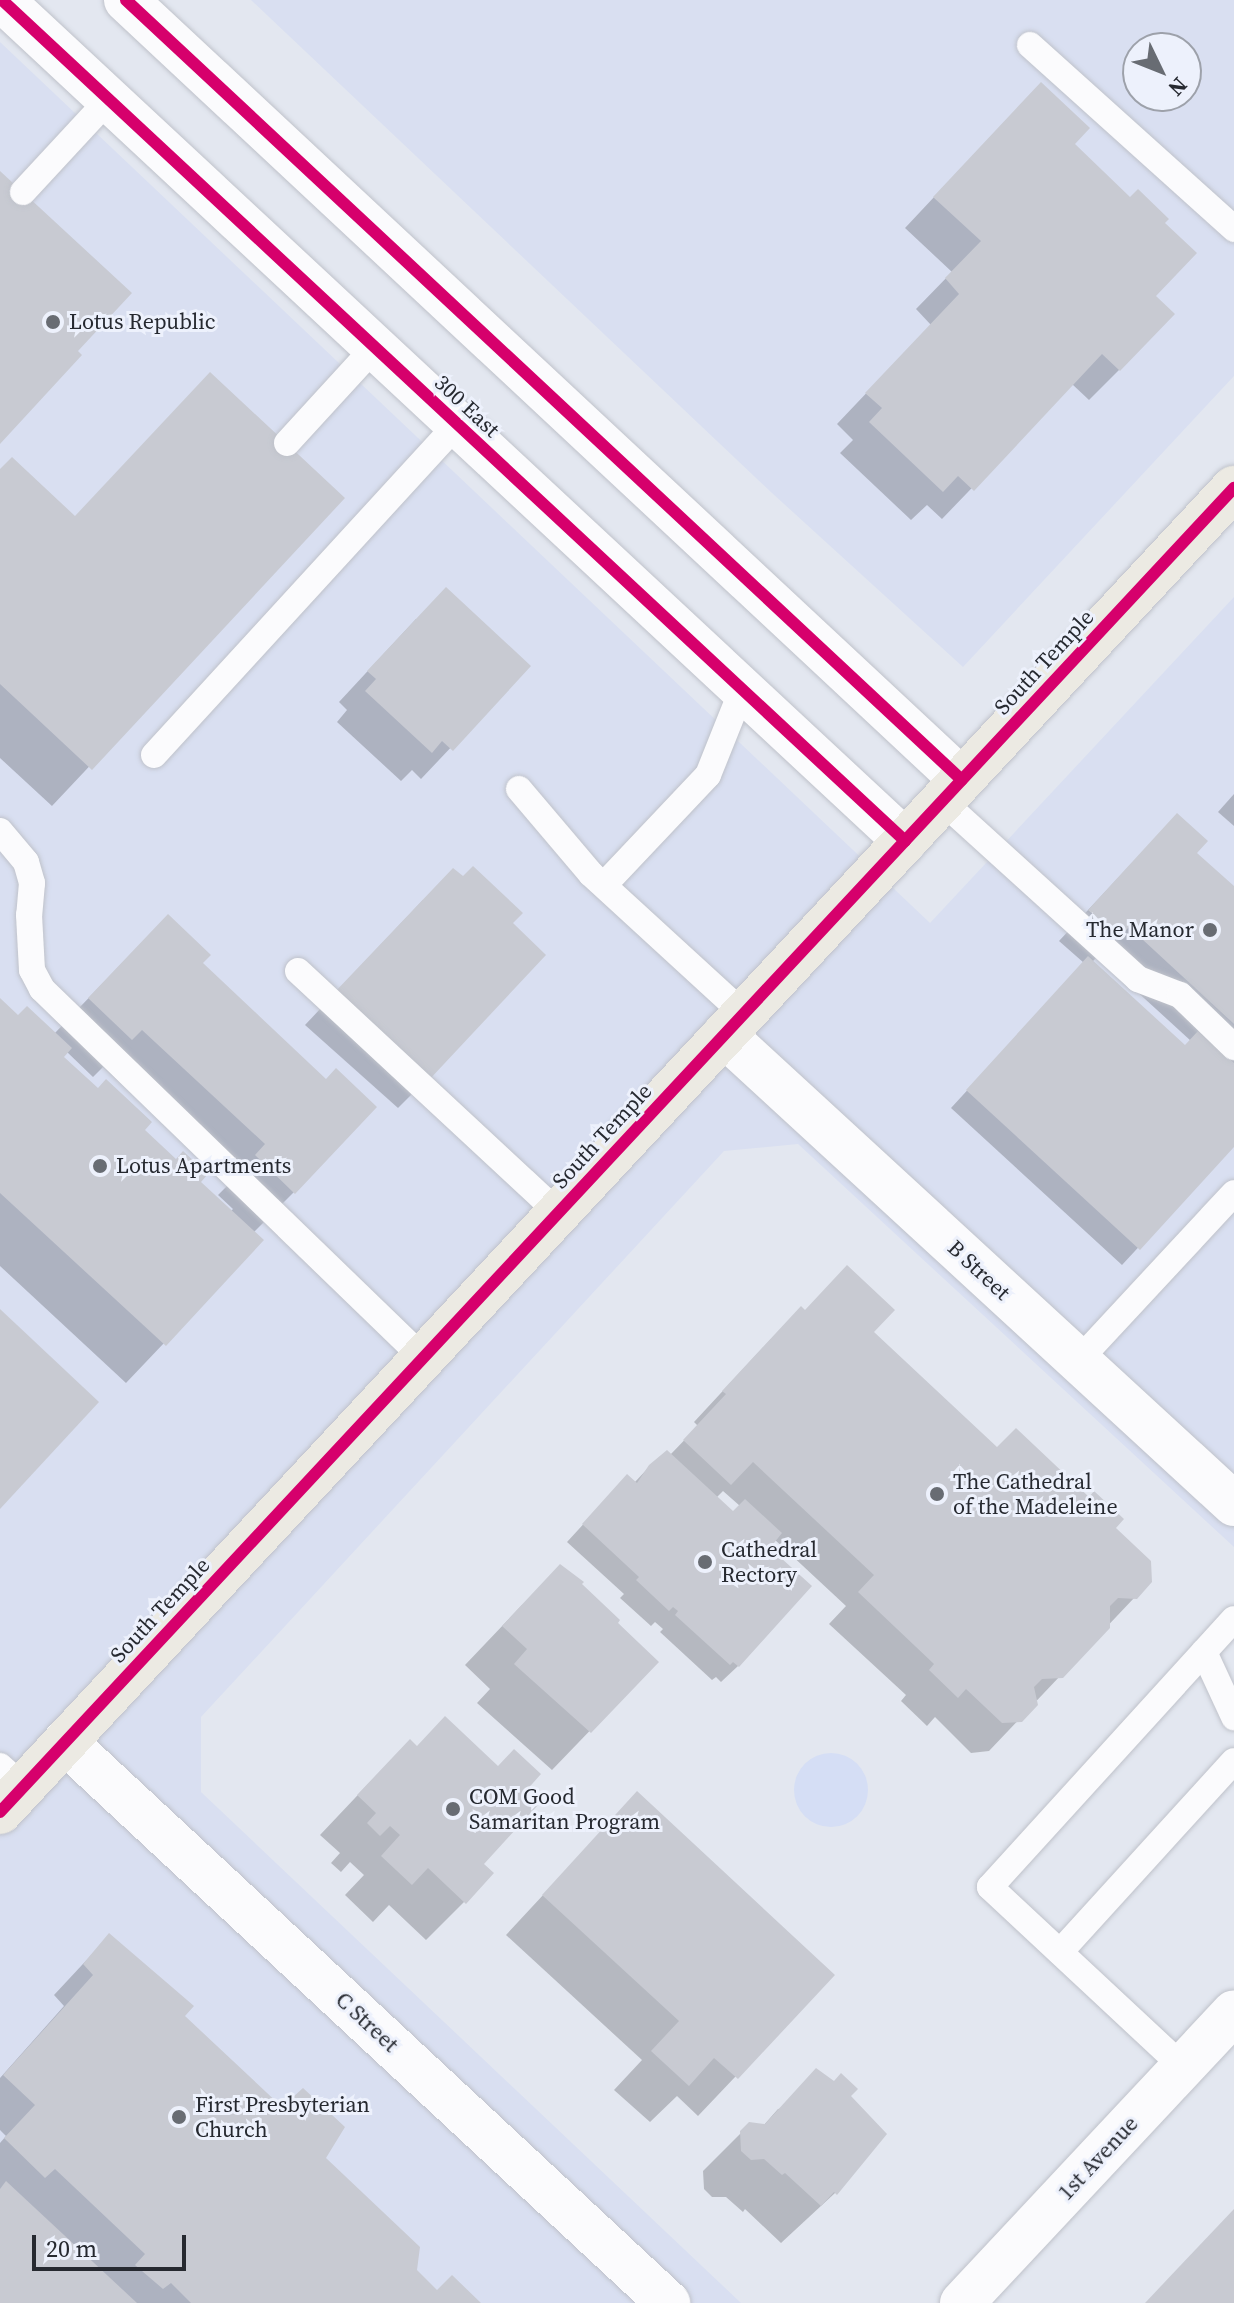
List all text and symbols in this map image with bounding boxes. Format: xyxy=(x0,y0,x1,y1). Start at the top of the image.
north arrow xyxy=(1122,32,1202,112)
text: N xyxy=(1162,71,1195,103)
place label: Lotus Republic xyxy=(69,309,215,335)
marker: Lotus Republic xyxy=(44,313,62,331)
street label: 300 East xyxy=(429,369,505,443)
street label: South Temple xyxy=(989,604,1099,720)
place label: The Manor xyxy=(1086,917,1194,943)
marker: The Manor xyxy=(1201,921,1219,939)
street label: South Temple xyxy=(547,1078,657,1194)
place label: Lotus Apartments xyxy=(116,1153,291,1179)
marker: Lotus Apartments xyxy=(91,1157,109,1175)
street label: B Street xyxy=(942,1234,1016,1306)
place label: The Cathedral of the Madeleine xyxy=(953,1468,1118,1520)
marker: The Cathedral of the Madeleine xyxy=(928,1485,946,1503)
place label: Cathedral Rectory xyxy=(721,1536,817,1588)
street label: South Temple xyxy=(105,1552,215,1668)
marker: Cathedral Rectory xyxy=(696,1553,714,1571)
place label: COM Good Samaritan Program xyxy=(469,1783,660,1834)
marker: COM Good Samaritan Program xyxy=(444,1800,462,1818)
street label: C Street xyxy=(330,1986,404,2058)
place label: First Presbyterian Church xyxy=(195,2091,370,2142)
marker: First Presbyterian Church xyxy=(170,2108,188,2126)
street label: 1st Avenue xyxy=(1053,2111,1143,2205)
scale bar xyxy=(36,2219,190,2269)
text: 20 m xyxy=(46,2232,97,2265)

